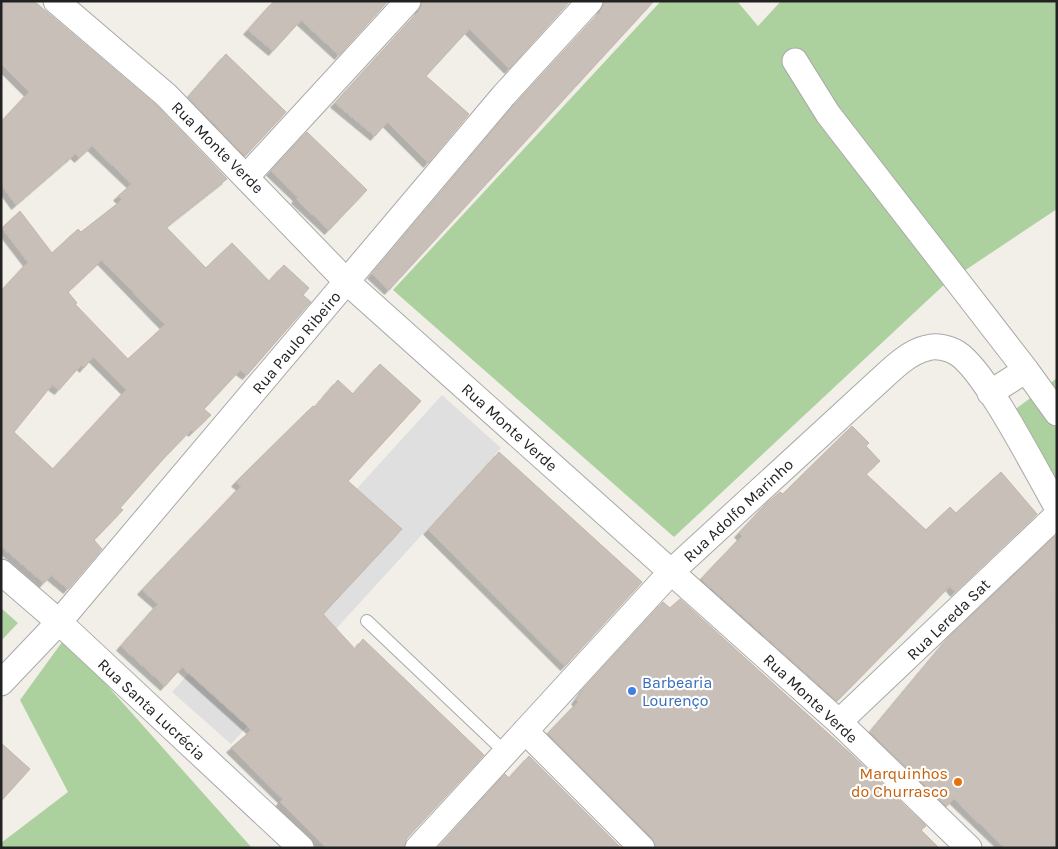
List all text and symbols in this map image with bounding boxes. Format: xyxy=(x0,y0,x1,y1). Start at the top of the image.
street label: Rua Monte Verde xyxy=(168,97,268,197)
street label: Rua Paulo Ribeiro xyxy=(248,287,345,397)
street label: Rua Monte Verde xyxy=(458,379,561,475)
street label: Rua Adolfo Marinho xyxy=(680,455,797,566)
street label: Rua Lereda Sat xyxy=(903,575,994,664)
street label: Rua Monte Verde xyxy=(759,650,862,747)
street label: Rua Santa Lucrécia xyxy=(94,655,209,764)
place label: Barbearia Lourenço xyxy=(642,673,712,710)
marker: Barbearia Lourenço xyxy=(626,685,638,697)
place label: Marquinhos do Churrasco xyxy=(851,764,948,801)
marker: Marquinhos do Churrasco xyxy=(952,776,964,788)

